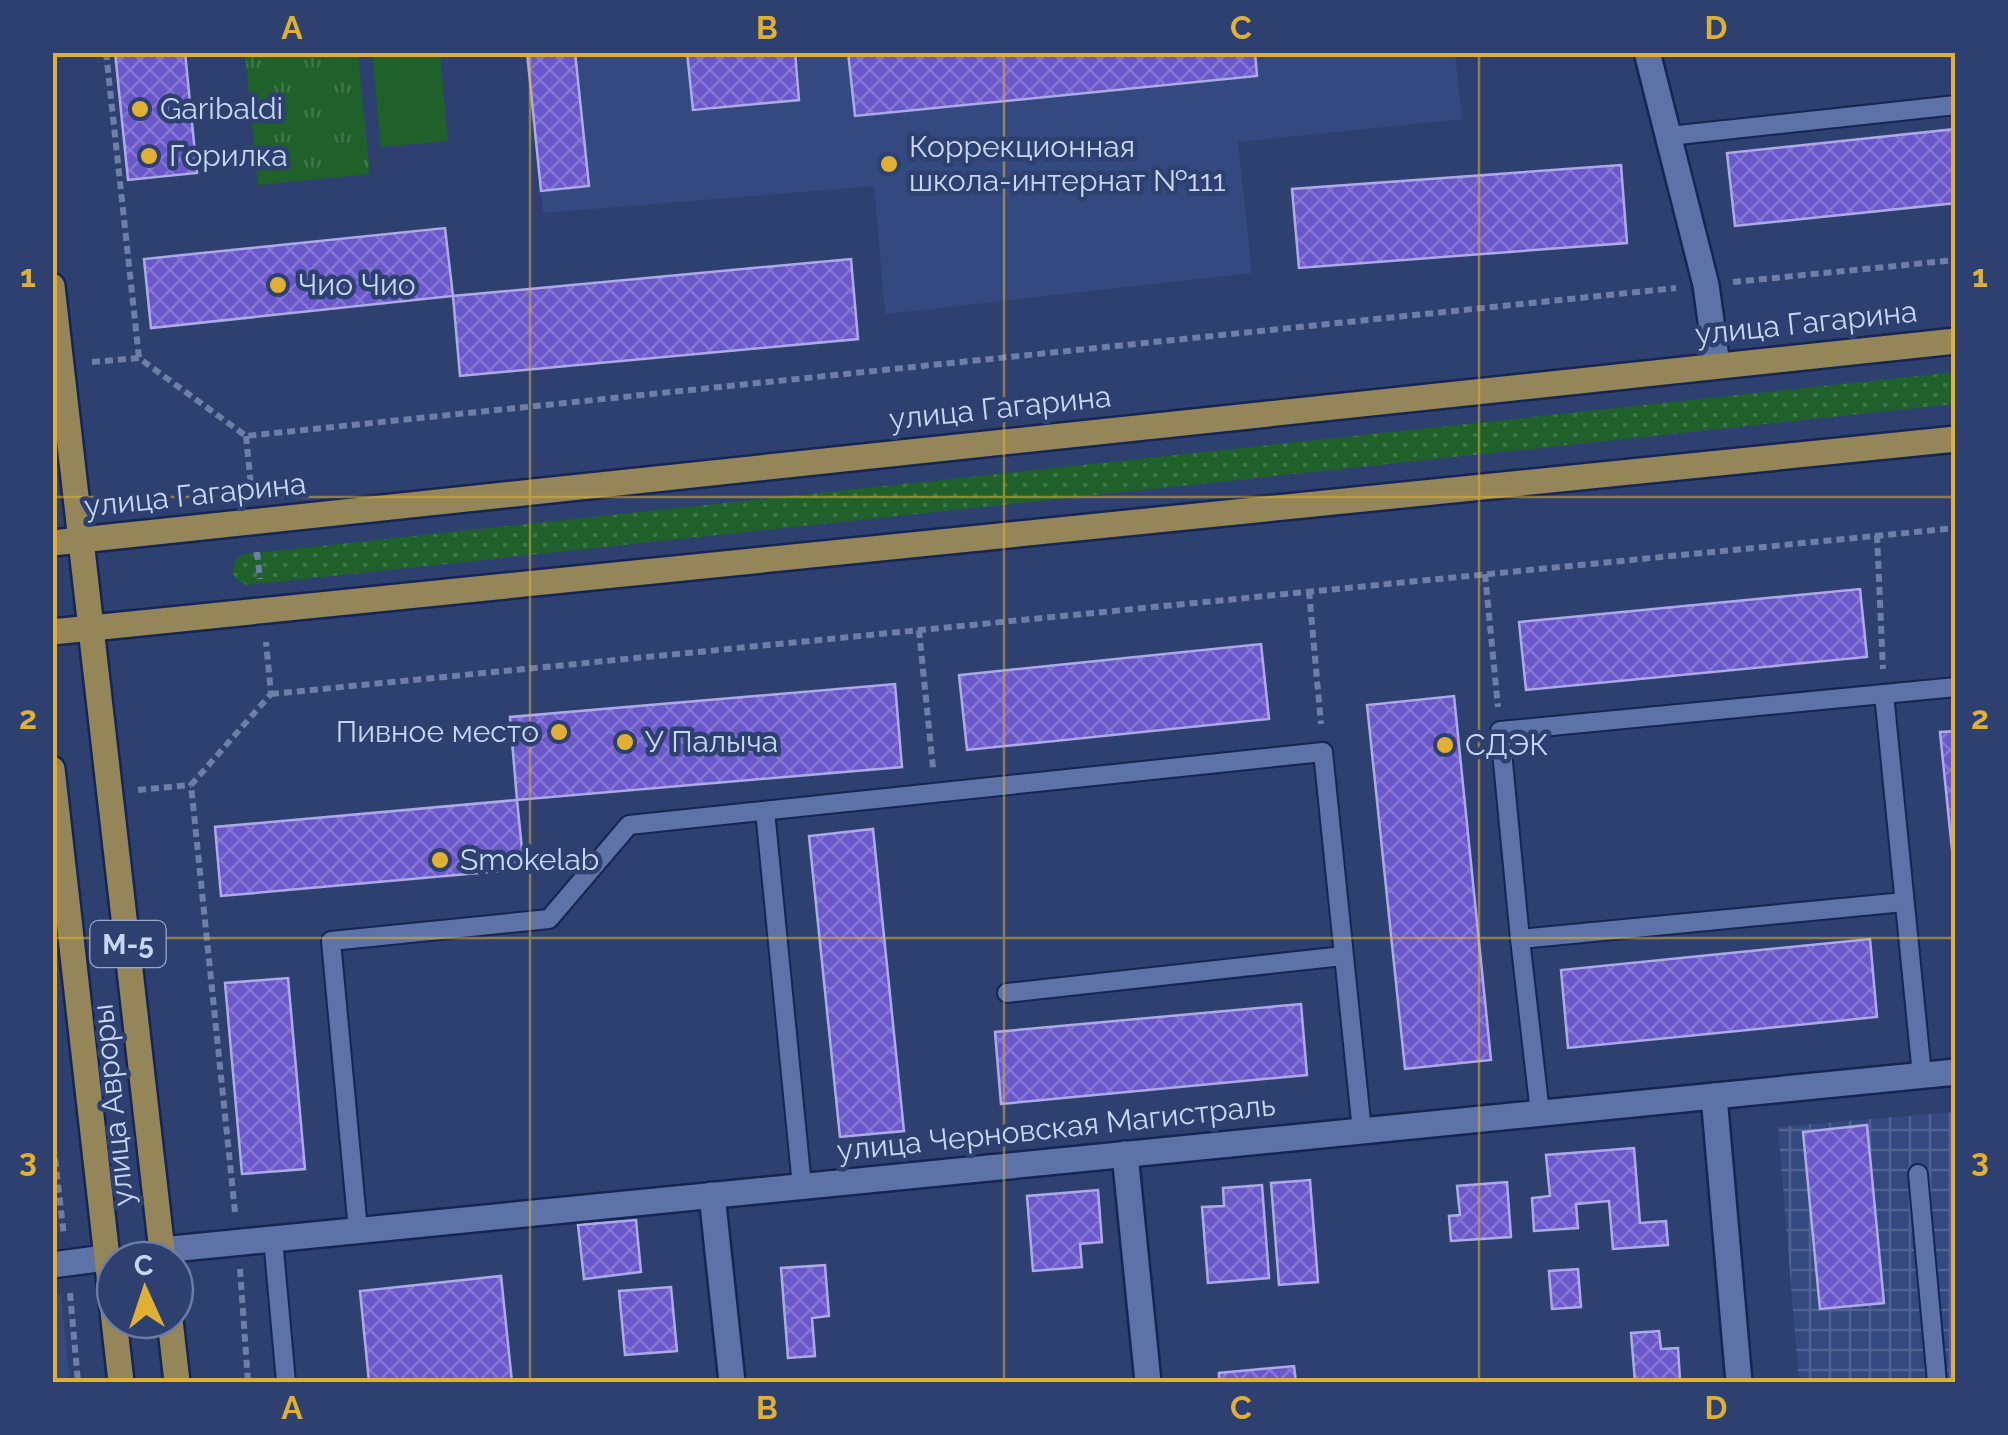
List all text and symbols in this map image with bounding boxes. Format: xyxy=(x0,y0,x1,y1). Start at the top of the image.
text: A xyxy=(281,9,303,46)
text: B xyxy=(756,9,778,46)
text: C xyxy=(1230,9,1252,46)
text: D xyxy=(1705,9,1727,46)
place label: Garibaldi xyxy=(160,91,283,126)
marker: Garibaldi xyxy=(129,98,151,120)
place label: Коррекционная школа-интернат №111 xyxy=(909,129,1226,198)
place label: Горилка xyxy=(169,138,288,173)
marker: Горилка xyxy=(138,145,160,167)
marker: Коррекционная школа-интернат №111 xyxy=(878,153,900,175)
text: 1 xyxy=(20,257,36,294)
text: 1 xyxy=(1972,257,1988,294)
place label: Чио Чио xyxy=(298,267,416,302)
marker: Чио Чио xyxy=(267,274,289,296)
street label: улица Гагарина xyxy=(1693,293,1919,352)
street label: улица Гагарина xyxy=(887,378,1113,437)
street label: улица Гагарина xyxy=(82,465,308,524)
text: 2 xyxy=(19,699,37,736)
text: 2 xyxy=(1971,699,1989,736)
place label: Пивное место xyxy=(336,714,539,749)
marker: Пивное место xyxy=(548,721,570,743)
place label: У Палыча xyxy=(645,724,778,759)
place label: СДЭК xyxy=(1465,727,1548,762)
marker: У Палыча xyxy=(614,731,636,753)
marker: СДЭК xyxy=(1434,734,1456,756)
place label: Smokelab xyxy=(460,842,599,877)
marker: Smokelab xyxy=(429,849,451,871)
road number: М-5 xyxy=(90,921,166,967)
street label: улица Авроры xyxy=(84,1002,141,1208)
street label: улица Черновская Магистраль xyxy=(835,1087,1277,1168)
text: 3 xyxy=(19,1141,37,1178)
text: 3 xyxy=(1971,1141,1989,1178)
north arrow xyxy=(95,1240,195,1340)
text: С xyxy=(133,1249,154,1283)
text: A xyxy=(281,1389,303,1426)
text: B xyxy=(756,1389,778,1426)
text: C xyxy=(1230,1389,1252,1426)
text: D xyxy=(1705,1389,1727,1426)

